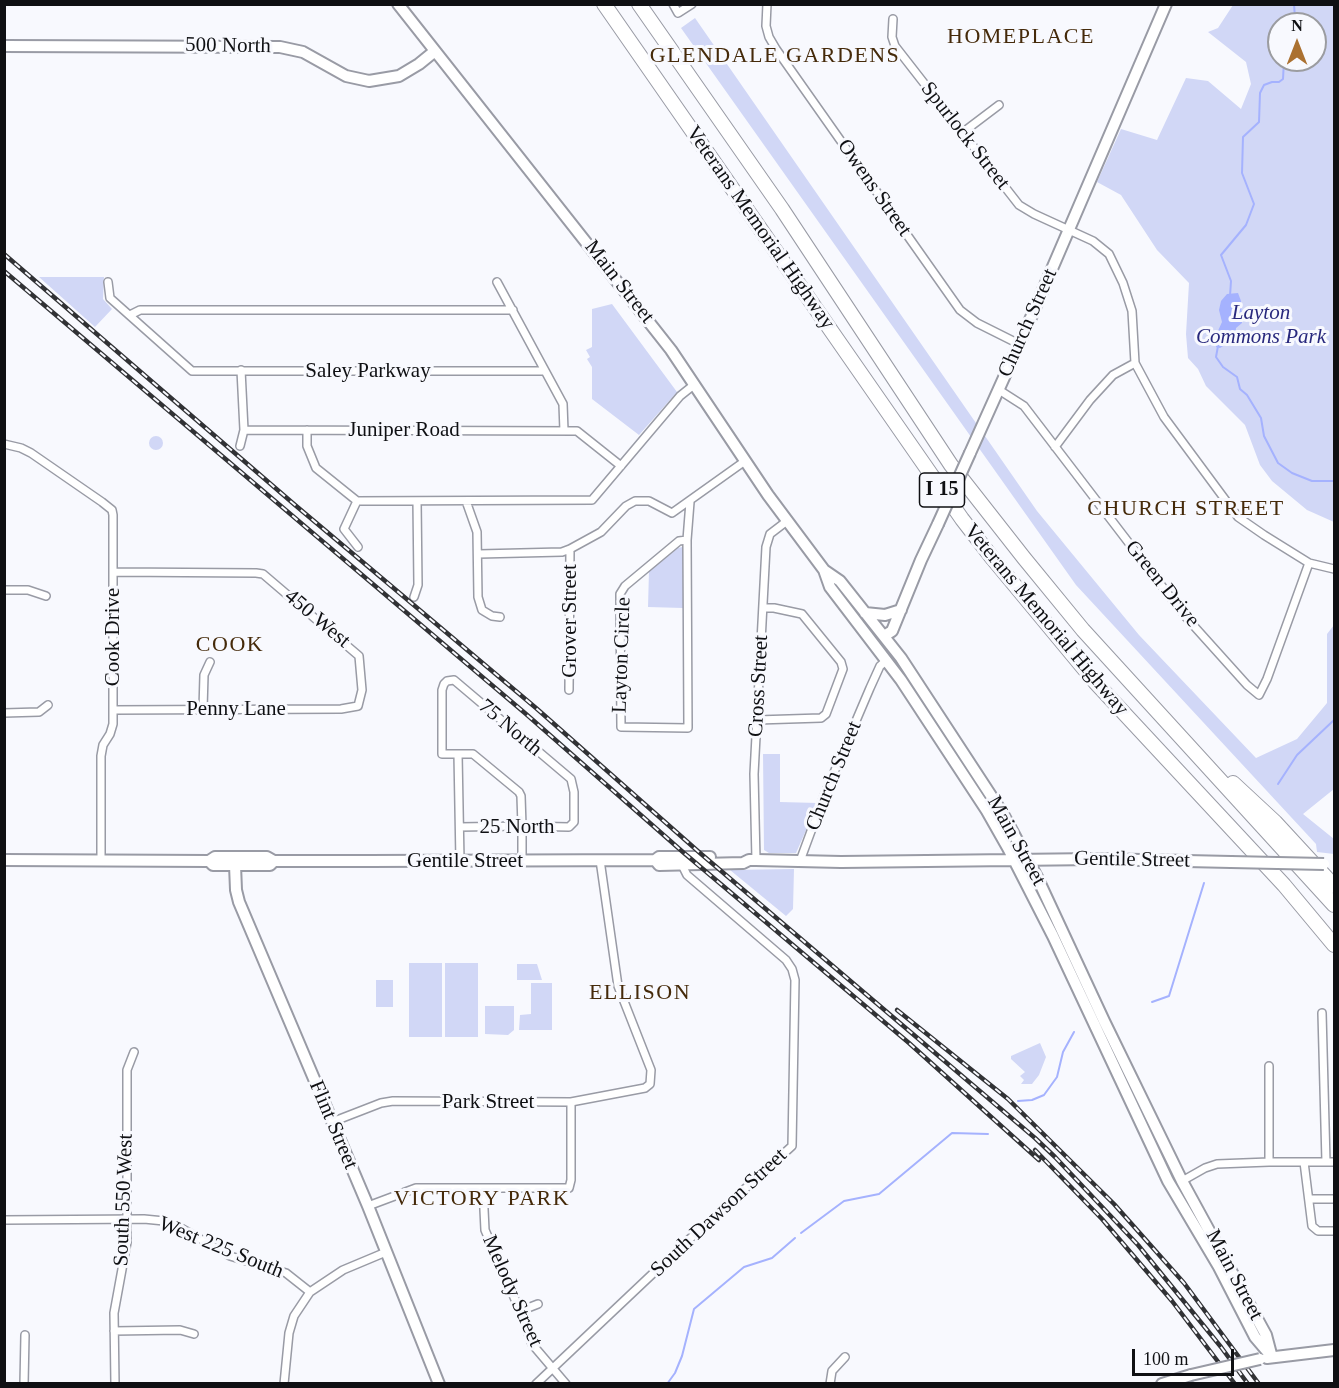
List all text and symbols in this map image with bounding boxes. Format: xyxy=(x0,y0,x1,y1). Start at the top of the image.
north arrow xyxy=(1267,12,1327,72)
text: N xyxy=(1291,17,1303,34)
district label: HOMEPLACE xyxy=(947,24,1095,50)
street label: 500 North xyxy=(185,33,271,59)
district label: GLENDALE GARDENS xyxy=(650,43,900,69)
street label: Spurlock Street xyxy=(915,77,1015,195)
street label: Veterans Memorial Highway xyxy=(680,121,840,335)
street label: Owens Street xyxy=(831,135,917,241)
street label: Main Street xyxy=(579,235,659,329)
street label: Church Street xyxy=(993,265,1063,381)
park label: Layton Commons Park xyxy=(1196,300,1326,350)
street label: Saley Parkway xyxy=(305,358,431,384)
street label: Juniper Road xyxy=(348,417,460,443)
road number: I 15 xyxy=(920,473,964,507)
district label: CHURCH STREET xyxy=(1087,496,1285,522)
street label: Veterans Memorial Highway xyxy=(958,519,1134,721)
street label: Green Drive xyxy=(1119,536,1205,632)
street label: Grover Street xyxy=(557,564,583,678)
street label: 450 West xyxy=(279,584,355,654)
street label: Cook Drive xyxy=(100,588,126,686)
street label: Layton Circle xyxy=(607,597,637,713)
district label: COOK xyxy=(196,632,264,658)
street label: Cross Street xyxy=(744,634,774,738)
street label: 75 North xyxy=(473,694,547,762)
street label: Penny Lane xyxy=(186,696,286,722)
street label: Church Street xyxy=(801,717,867,835)
street label: Main Street xyxy=(981,792,1051,890)
street label: 25 North xyxy=(479,814,555,840)
street label: Gentile Street xyxy=(1074,846,1190,874)
street label: Gentile Street xyxy=(407,848,523,874)
district label: ELLISON xyxy=(589,980,691,1006)
street label: Flint Street xyxy=(303,1077,363,1173)
street label: Park Street xyxy=(442,1089,534,1115)
street label: South 550 West xyxy=(109,1133,139,1267)
street label: South Dawson Street xyxy=(646,1143,792,1283)
district label: VICTORY PARK xyxy=(394,1186,570,1212)
street label: West 225 South xyxy=(155,1212,287,1284)
street label: Main Street xyxy=(1200,1226,1268,1324)
street label: Melody Street xyxy=(476,1231,548,1351)
scale bar xyxy=(1135,1337,1237,1375)
text: 100 m xyxy=(1143,1349,1189,1369)

